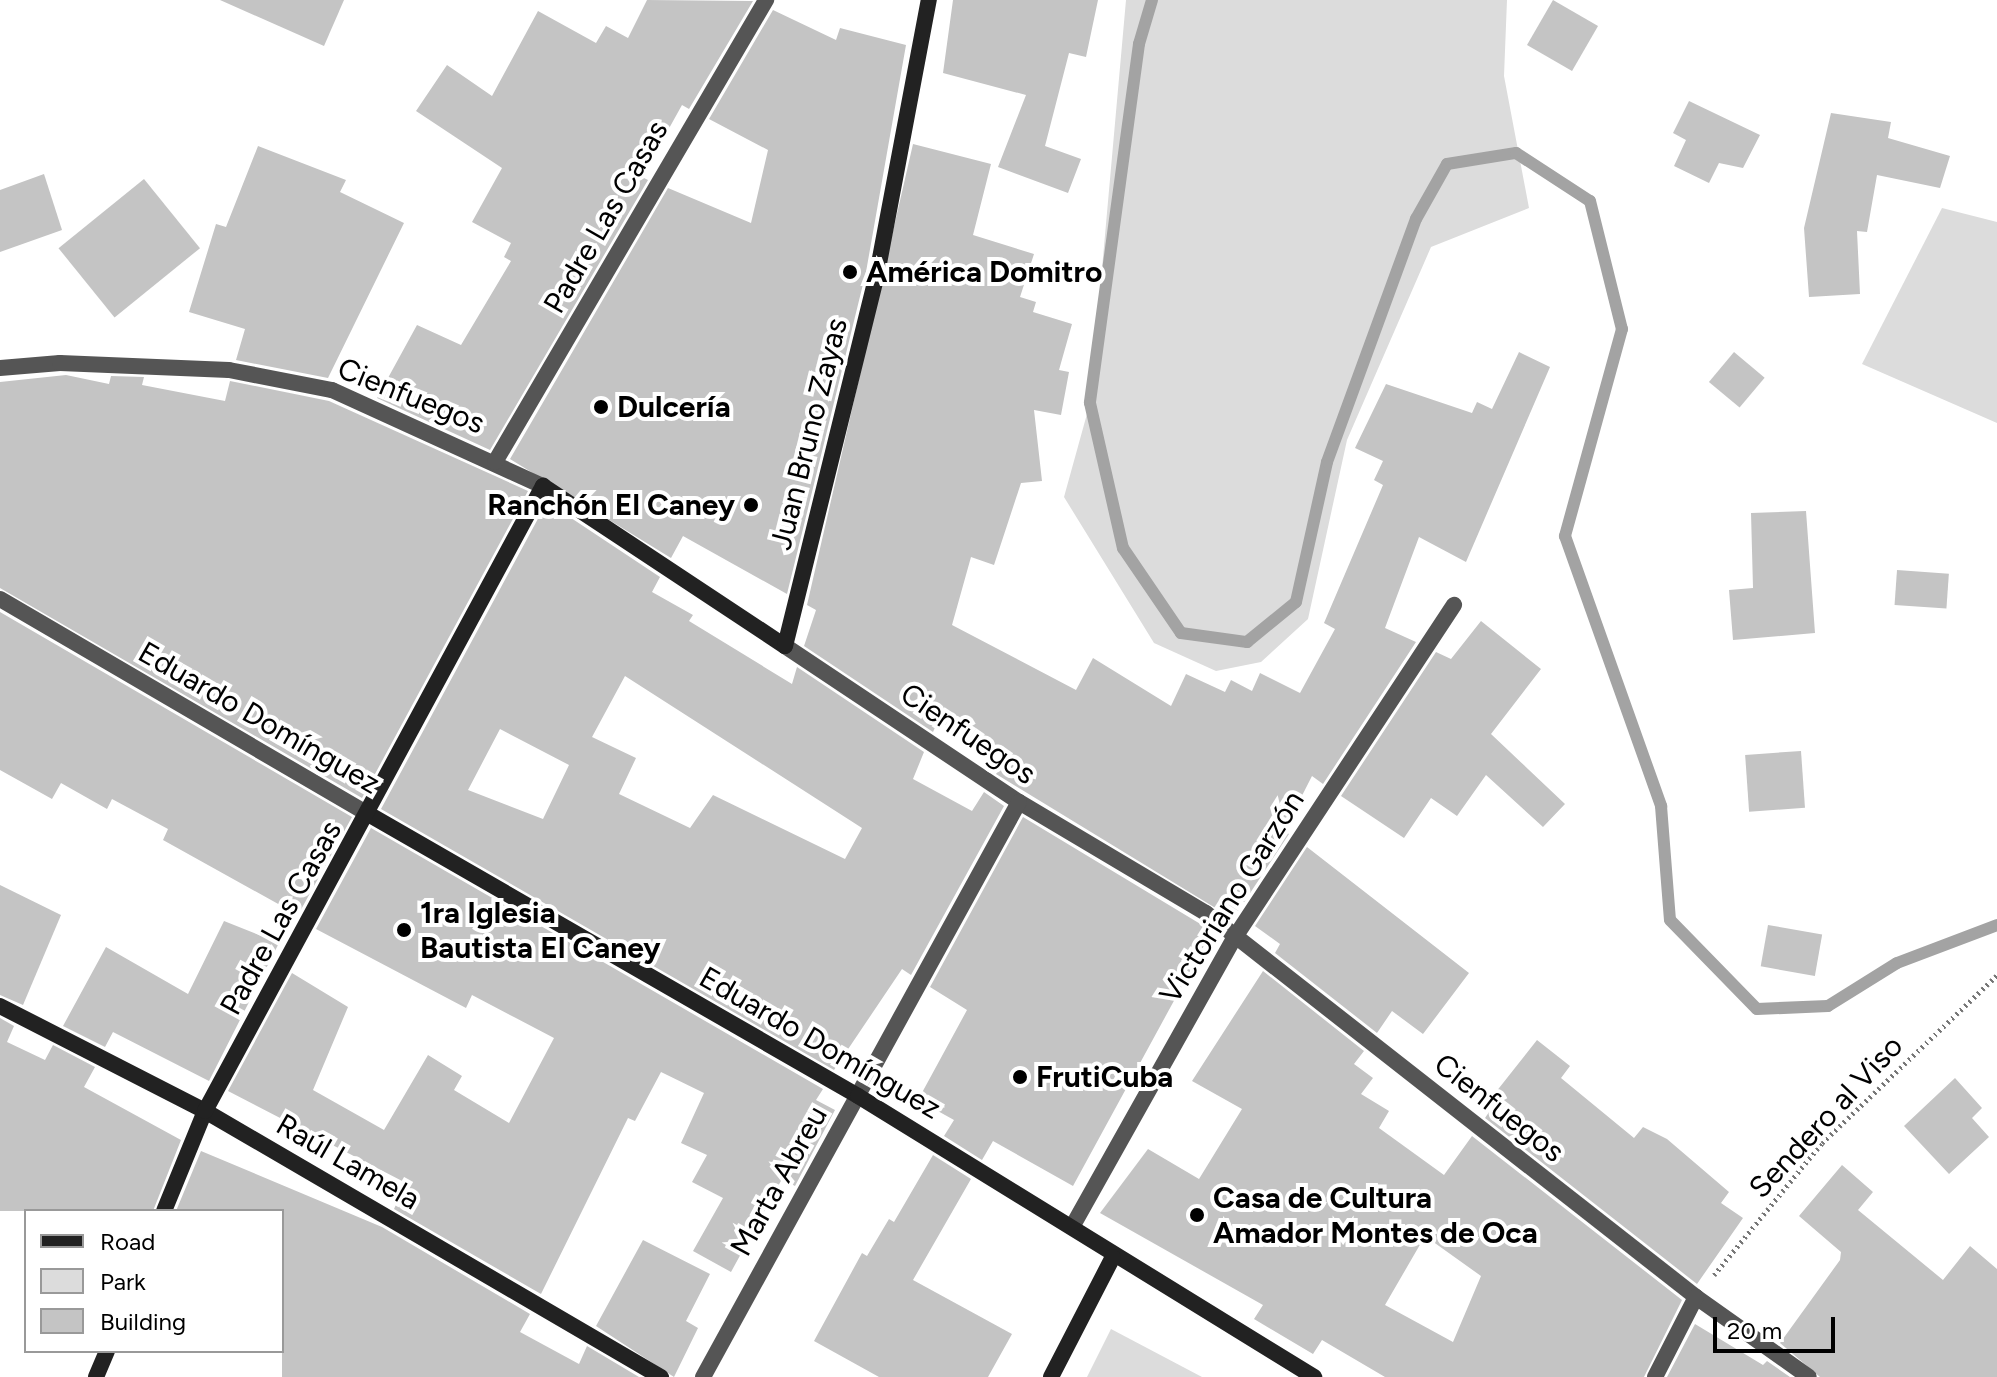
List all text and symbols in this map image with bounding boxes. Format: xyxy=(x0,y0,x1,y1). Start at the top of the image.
street label: Padre Las Casas xyxy=(536,114,676,320)
place label: América Domitro xyxy=(866,254,1102,290)
marker: América Domitro xyxy=(841,263,859,281)
street label: Juan Bruno Zayas xyxy=(763,314,855,554)
street label: Cienfuegos xyxy=(332,350,490,442)
place label: Dulcería xyxy=(617,389,731,425)
marker: Dulcería xyxy=(592,398,610,416)
place label: Ranchón El Caney xyxy=(487,487,735,523)
marker: Ranchón El Caney xyxy=(742,496,760,514)
street label: Eduardo Domínguez xyxy=(132,634,386,802)
street label: Cienfuegos xyxy=(894,676,1042,792)
street label: Victoriano Garzón xyxy=(1152,784,1312,1010)
street label: Padre Las Casas xyxy=(213,815,349,1021)
place label: 1ra Iglesia Bautista El Caney xyxy=(420,895,660,966)
marker: 1ra Iglesia Bautista El Caney xyxy=(395,921,413,939)
street label: Eduardo Domínguez xyxy=(693,959,947,1127)
street label: Sendero al Viso xyxy=(1742,1028,1910,1206)
street label: Cienfuegos xyxy=(1427,1046,1571,1170)
place label: FrutiCuba xyxy=(1036,1059,1173,1095)
marker: FrutiCuba xyxy=(1011,1068,1029,1086)
street label: Marta Abreu xyxy=(723,1100,835,1262)
street label: Raúl Lamela xyxy=(270,1107,426,1217)
place label: Casa de Cultura Amador Montes de Oca xyxy=(1213,1180,1538,1250)
marker: Casa de Cultura Amador Montes de Oca xyxy=(1188,1206,1206,1224)
legend xyxy=(24,1209,284,1353)
text: Road xyxy=(100,1227,155,1256)
text: Park xyxy=(100,1267,146,1296)
scale bar xyxy=(1717,1301,1839,1351)
text: Building xyxy=(100,1307,186,1336)
text: 20 m xyxy=(1727,1316,1782,1345)

